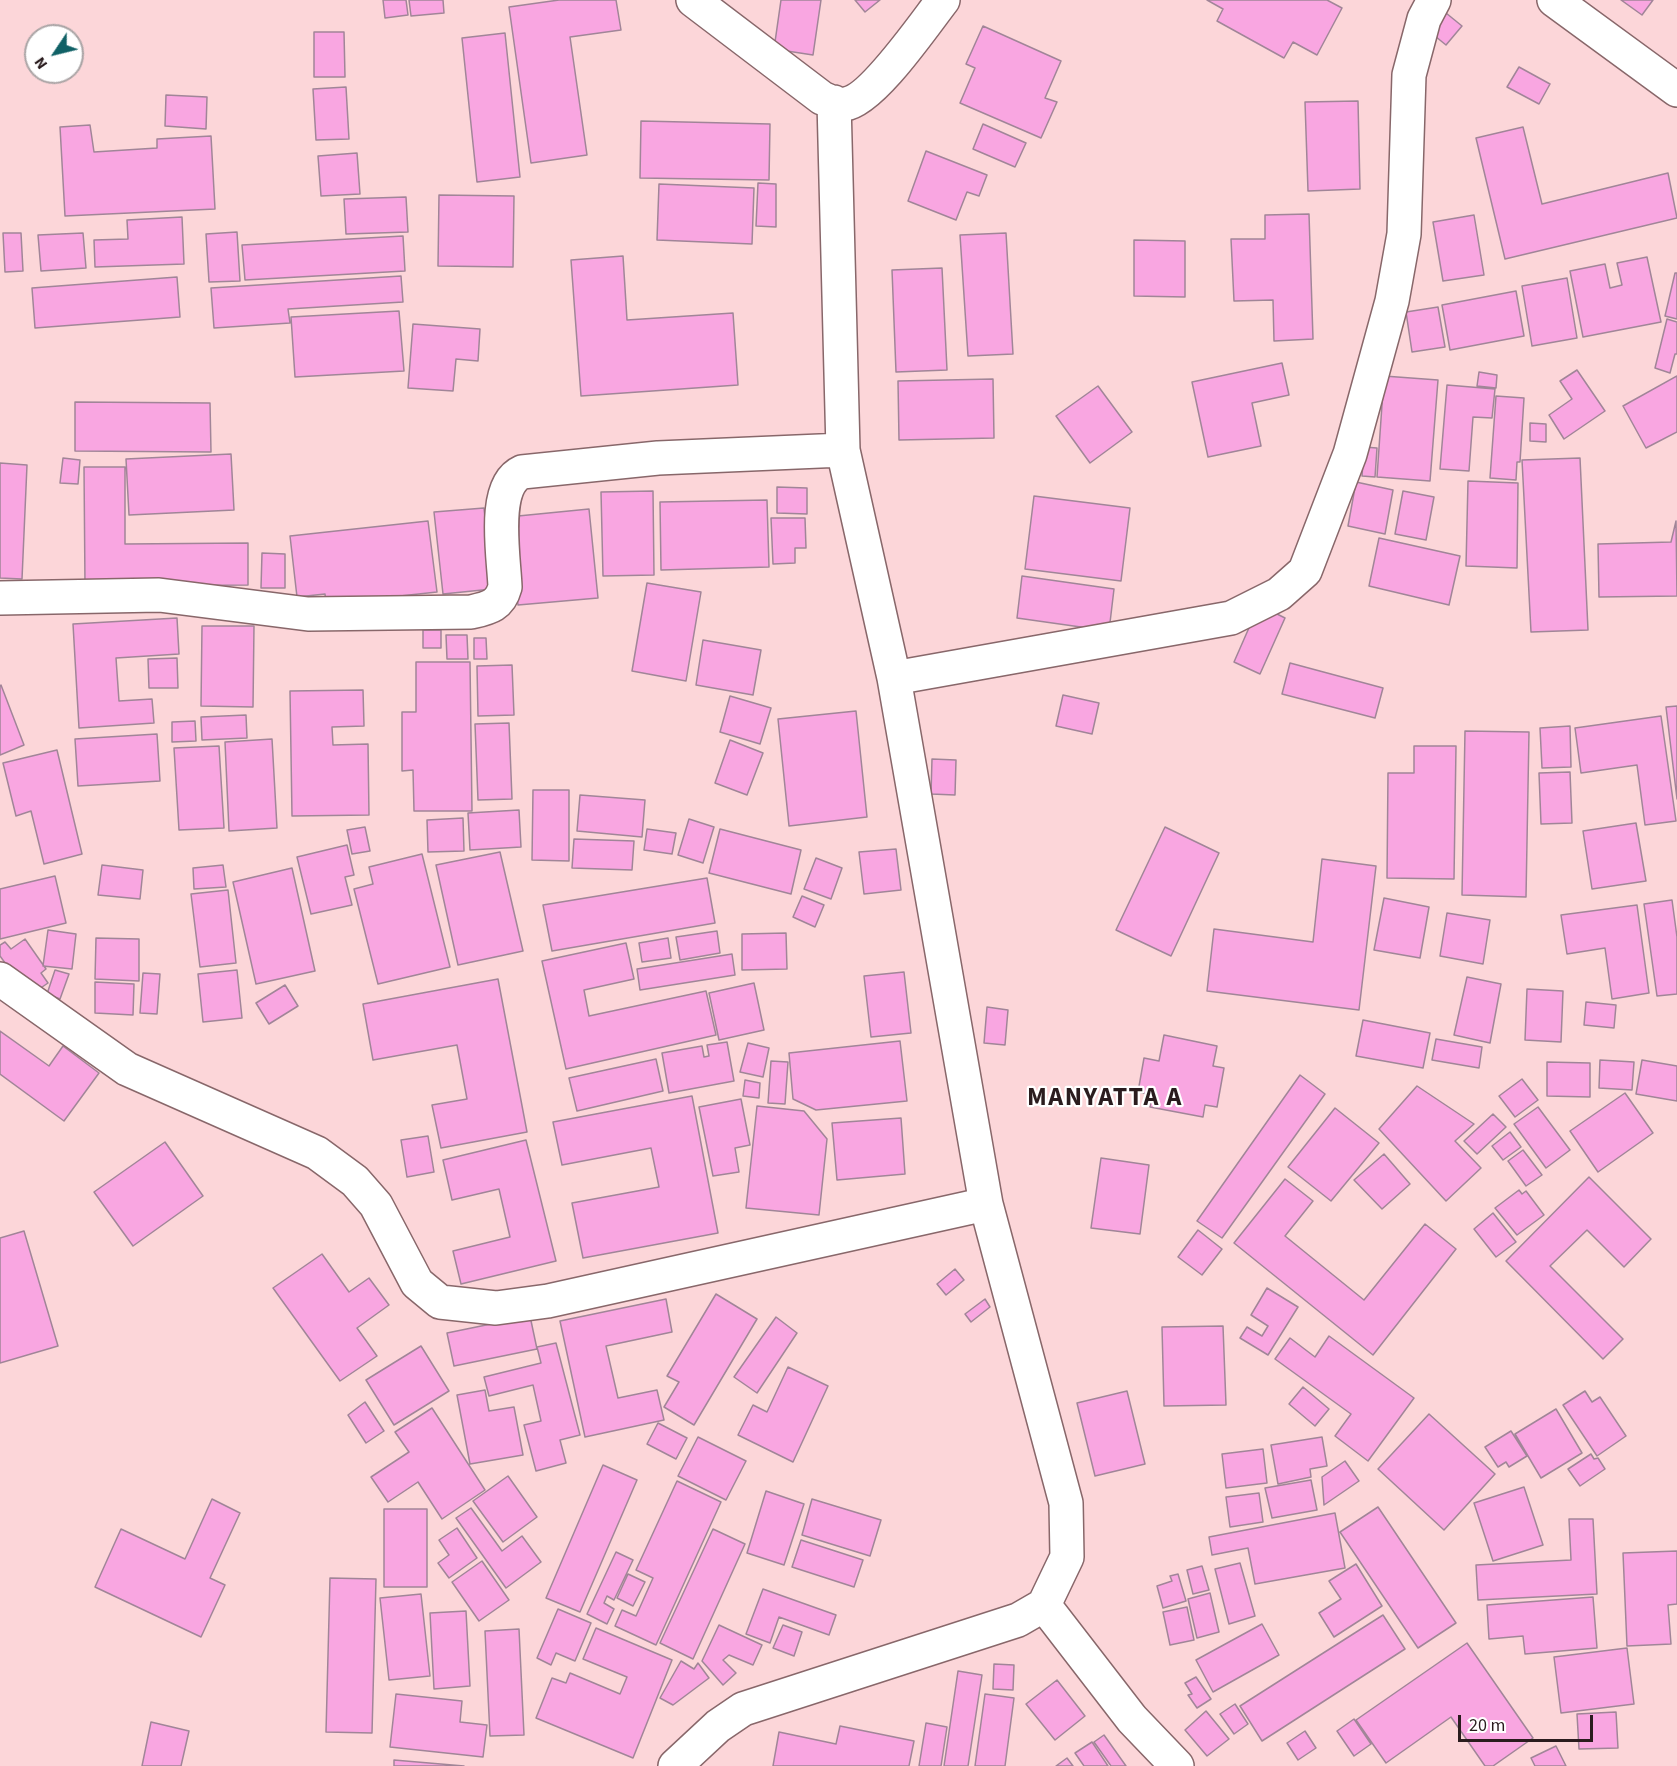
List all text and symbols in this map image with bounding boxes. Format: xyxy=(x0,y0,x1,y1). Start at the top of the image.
north arrow xyxy=(24,24,84,84)
text: N xyxy=(29,53,53,74)
district label: MANYATTA A xyxy=(1027,1083,1183,1115)
scale bar xyxy=(1461,1703,1596,1741)
text: 20 m xyxy=(1469,1713,1505,1738)

